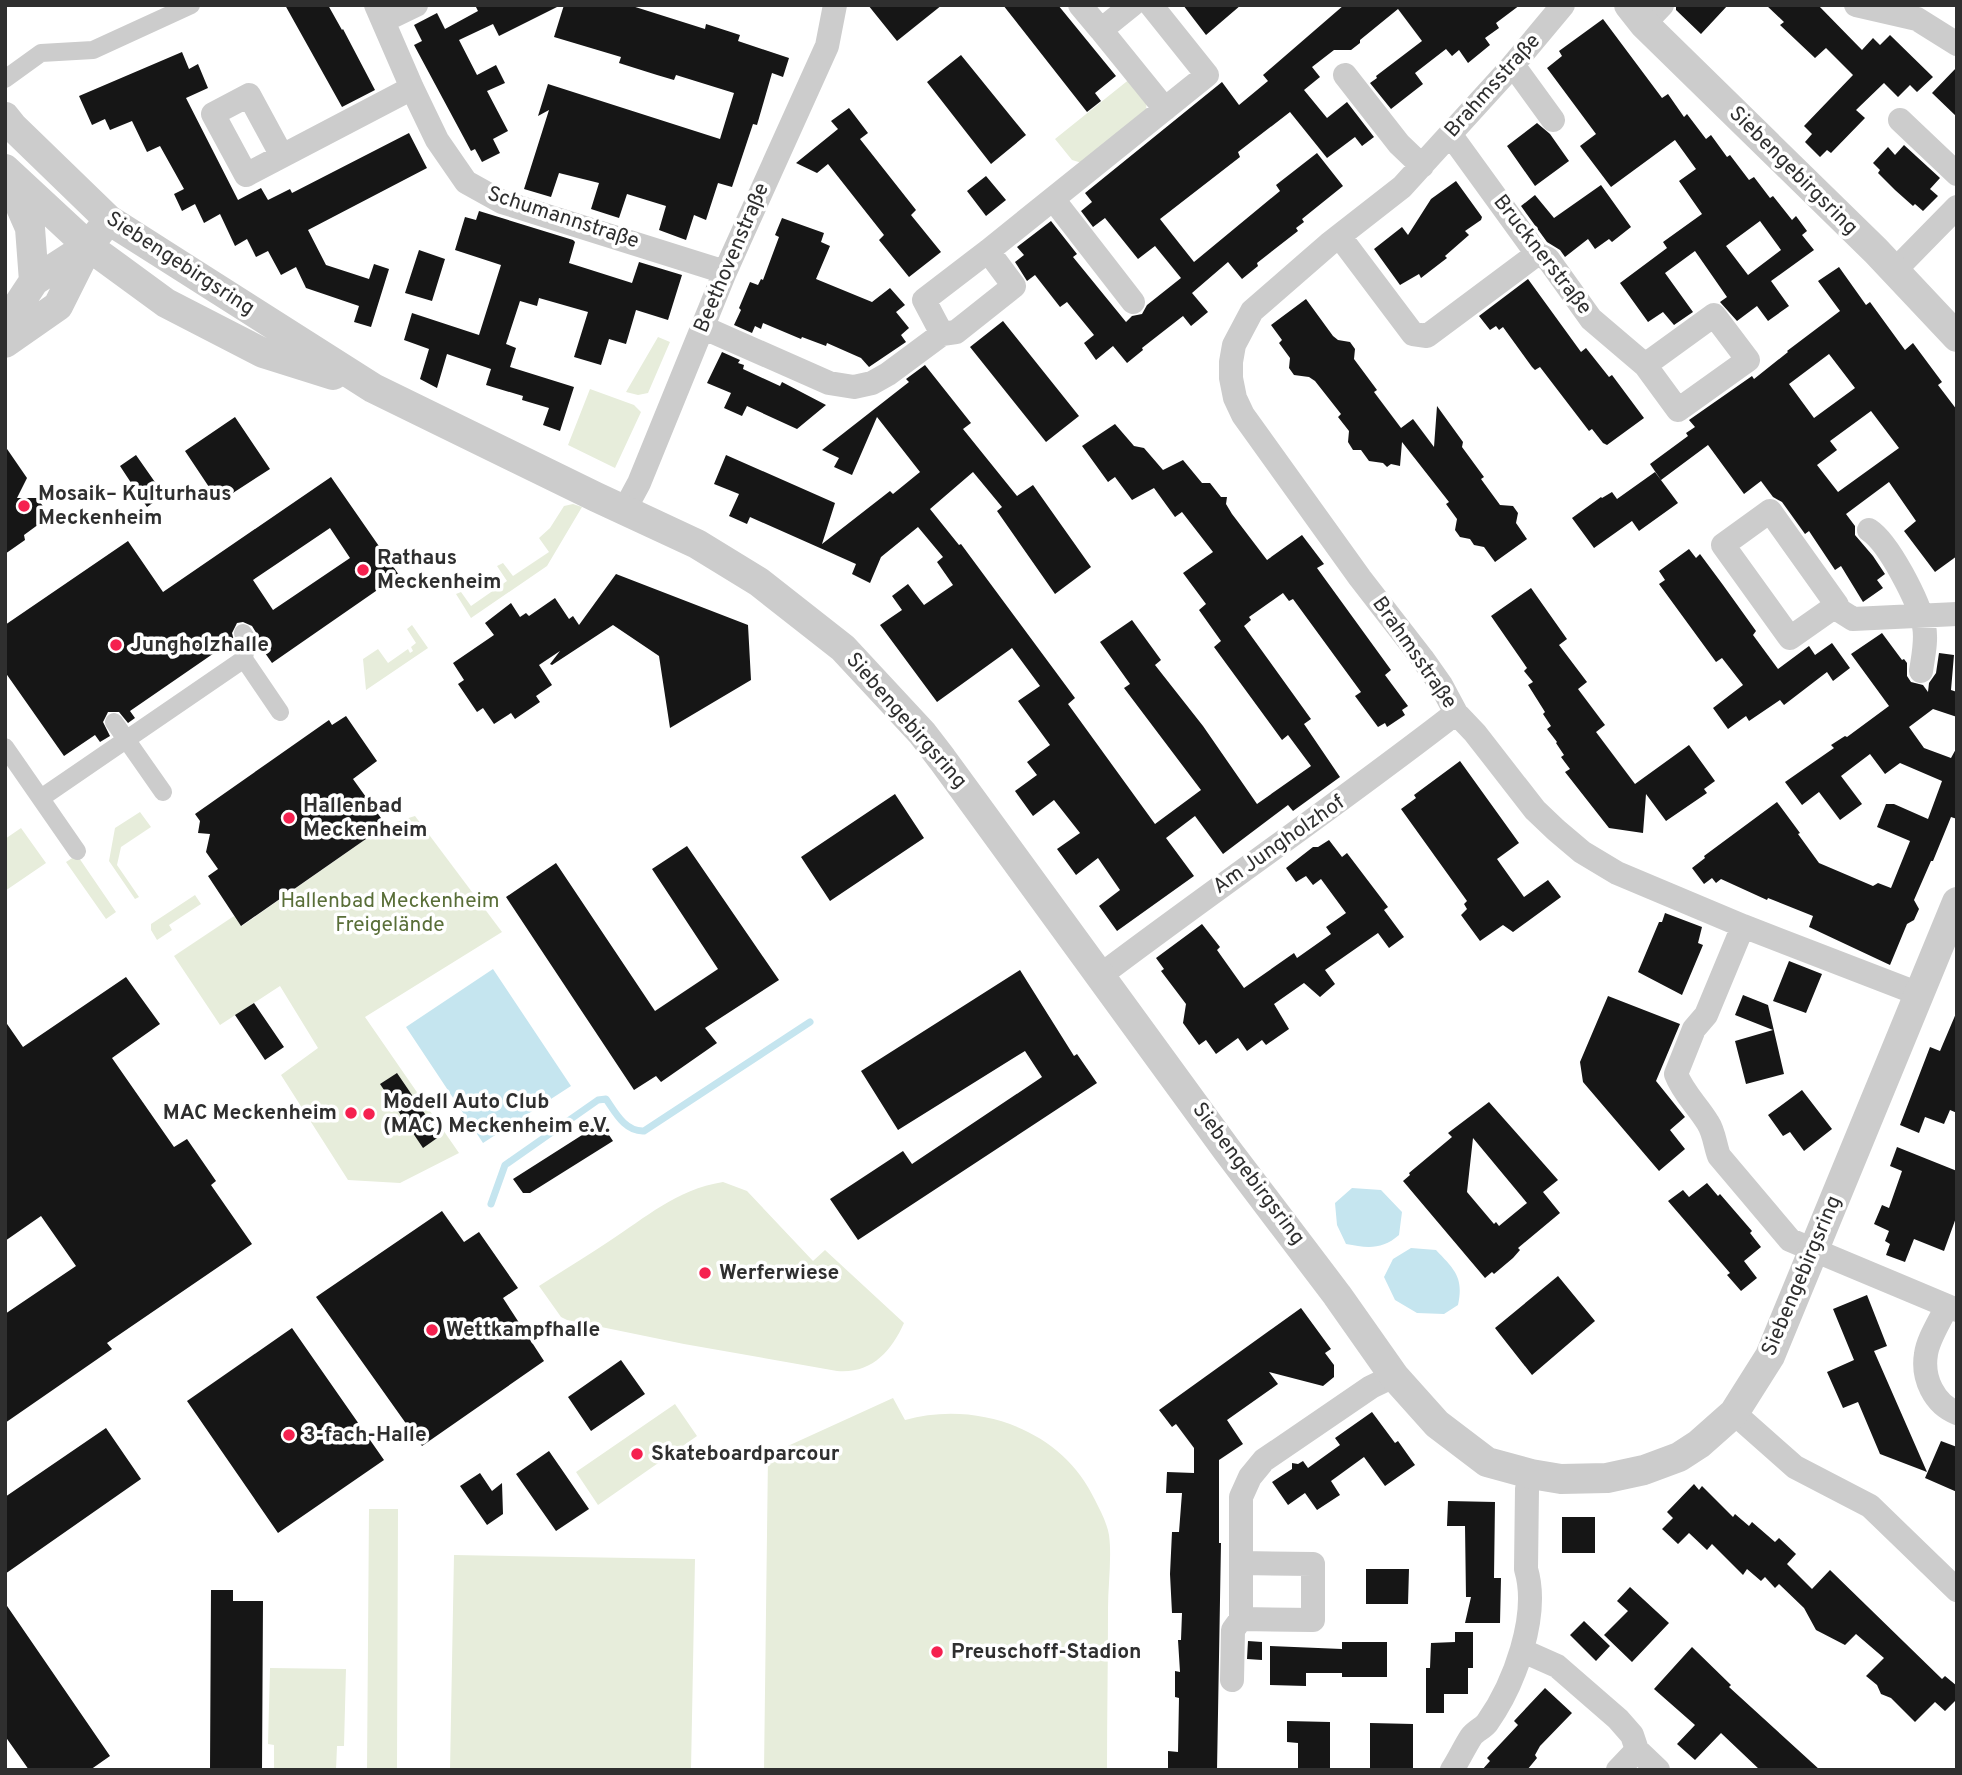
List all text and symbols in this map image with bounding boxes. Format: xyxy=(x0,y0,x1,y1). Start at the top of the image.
street label: Brahmsstraße xyxy=(1439,28,1547,144)
street label: Siebengebirgsring xyxy=(1723,101,1863,241)
street label: Beethovenstraße xyxy=(688,179,776,337)
street label: Schumannstraße xyxy=(484,181,642,255)
street label: Brucknerstraße xyxy=(1487,189,1597,321)
street label: Siebengebirgsring xyxy=(101,206,259,322)
place label: Mosaik– Kulturhaus Meckenheim xyxy=(38,481,232,532)
marker: Mosaik– Kulturhaus Meckenheim xyxy=(16,498,32,514)
place label: Rathaus Meckenheim xyxy=(377,545,501,596)
marker: Rathaus Meckenheim xyxy=(355,562,371,578)
street label: Brahmsstraße xyxy=(1365,592,1463,714)
place label: Jungholzhalle xyxy=(130,632,269,659)
marker: Jungholzhalle xyxy=(108,637,124,653)
street label: Siebengebirgsring xyxy=(839,647,973,795)
street label: Am Jungholzhof xyxy=(1208,789,1350,901)
place label: Hallenbad Meckenheim xyxy=(303,793,427,844)
marker: Hallenbad Meckenheim xyxy=(281,810,297,826)
park label: Hallenbad Meckenheim Freigelände xyxy=(280,888,500,939)
place label: Modell Auto Club (MAC) Meckenheim e.V. xyxy=(383,1089,610,1140)
street label: Siebengebirgsring xyxy=(1186,1097,1310,1251)
place label: MAC Meckenheim xyxy=(163,1100,337,1127)
marker: MAC Meckenheim xyxy=(343,1105,359,1121)
marker: Modell Auto Club (MAC) Meckenheim e.V. xyxy=(361,1106,377,1122)
street label: Siebengebirgsring xyxy=(1756,1192,1848,1360)
place label: Werferwiese xyxy=(719,1260,839,1287)
marker: Werferwiese xyxy=(697,1265,713,1281)
place label: Wettkampfhalle xyxy=(446,1317,600,1344)
marker: Wettkampfhalle xyxy=(424,1322,440,1338)
place label: 3-fach-Halle xyxy=(303,1422,427,1449)
marker: 3-fach-Halle xyxy=(281,1427,297,1443)
place label: Skateboardparcour xyxy=(651,1441,840,1468)
marker: Skateboardparcour xyxy=(629,1446,645,1462)
place label: Preuschoff-Stadion xyxy=(951,1639,1141,1666)
marker: Preuschoff-Stadion xyxy=(929,1644,945,1660)

